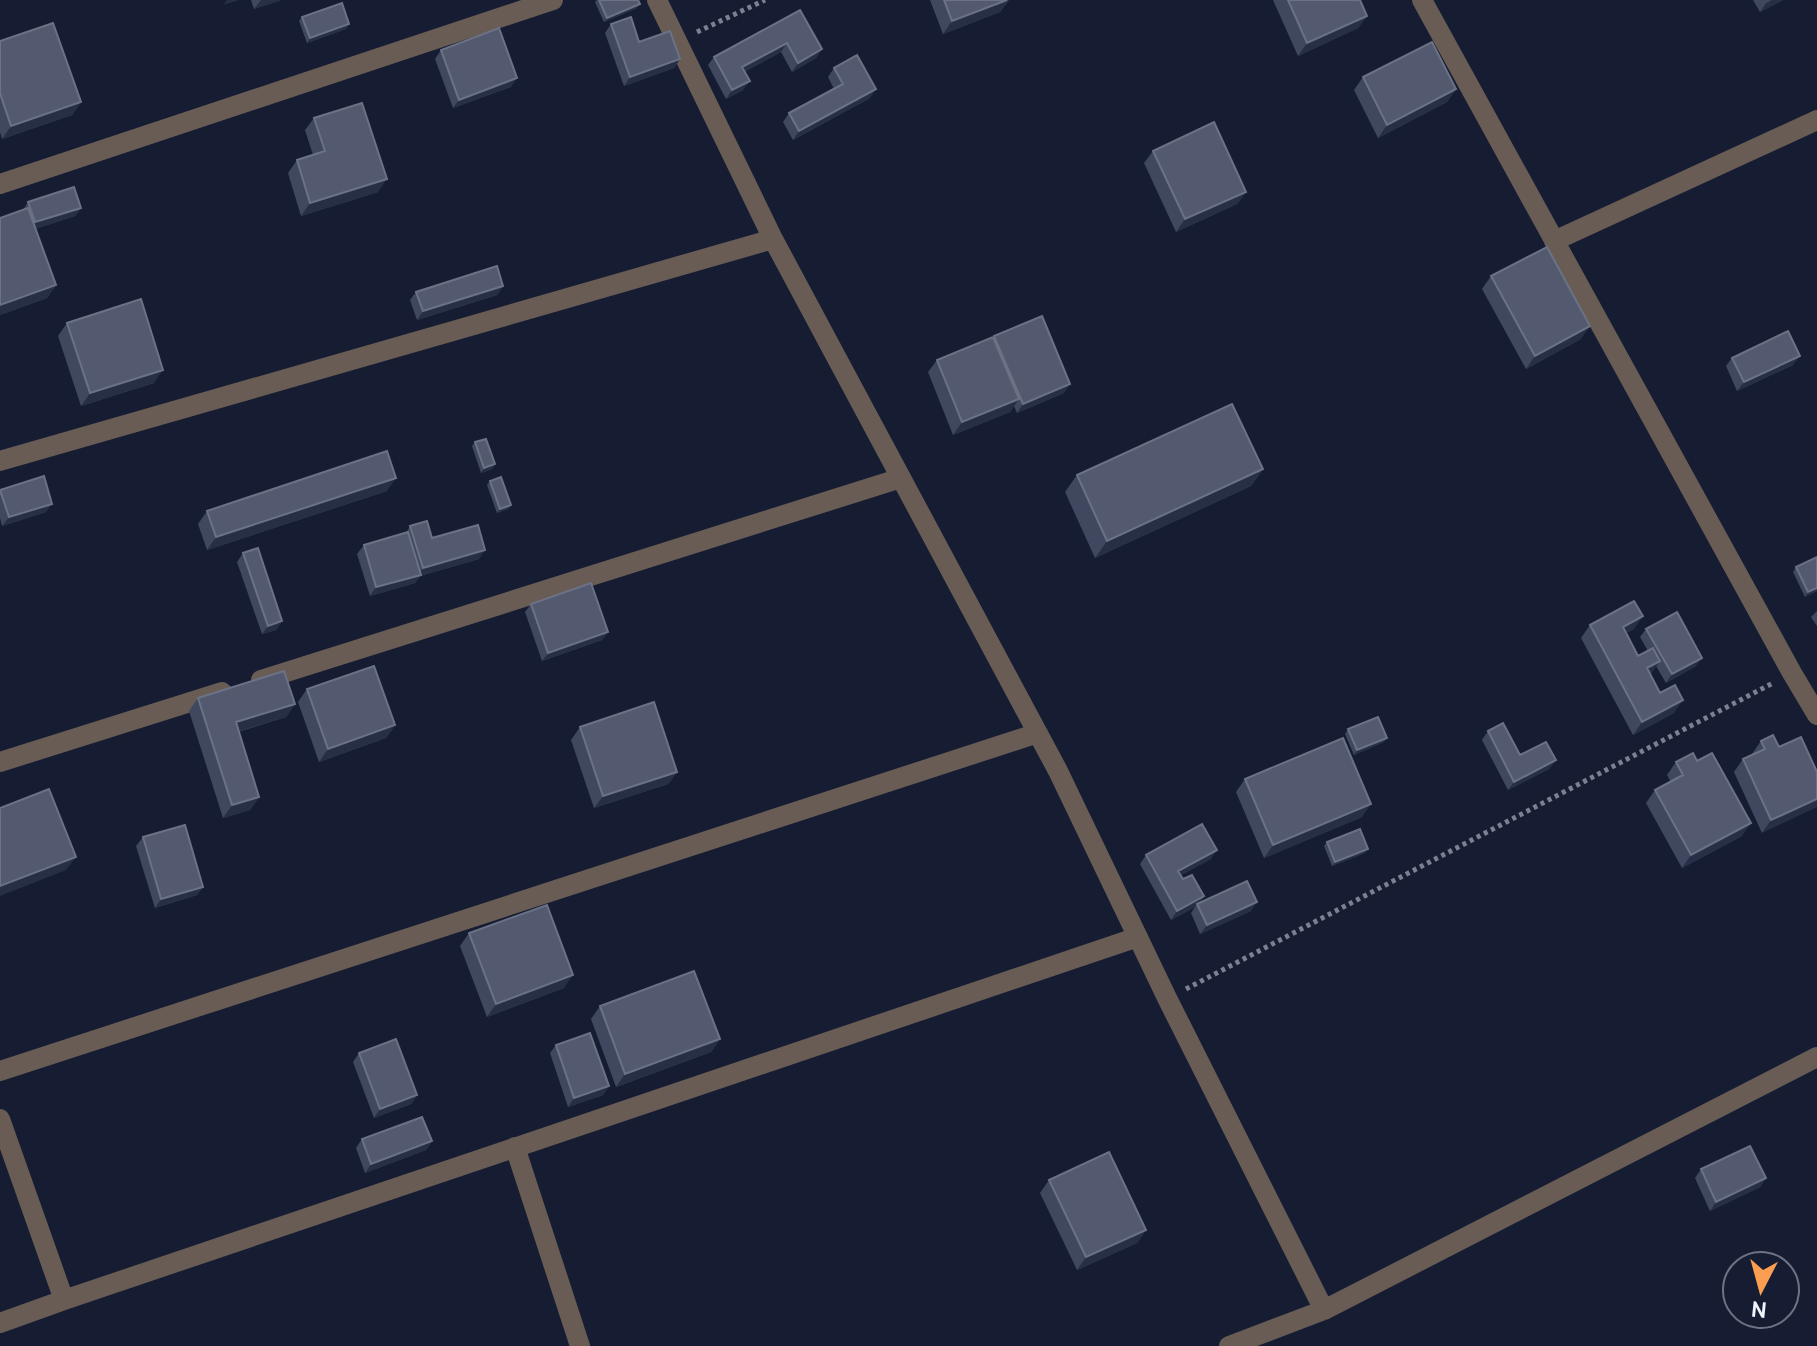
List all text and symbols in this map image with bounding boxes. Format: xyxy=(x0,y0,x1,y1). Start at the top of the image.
north arrow xyxy=(1721,1250,1801,1330)
text: N xyxy=(1750,1295,1768,1324)

